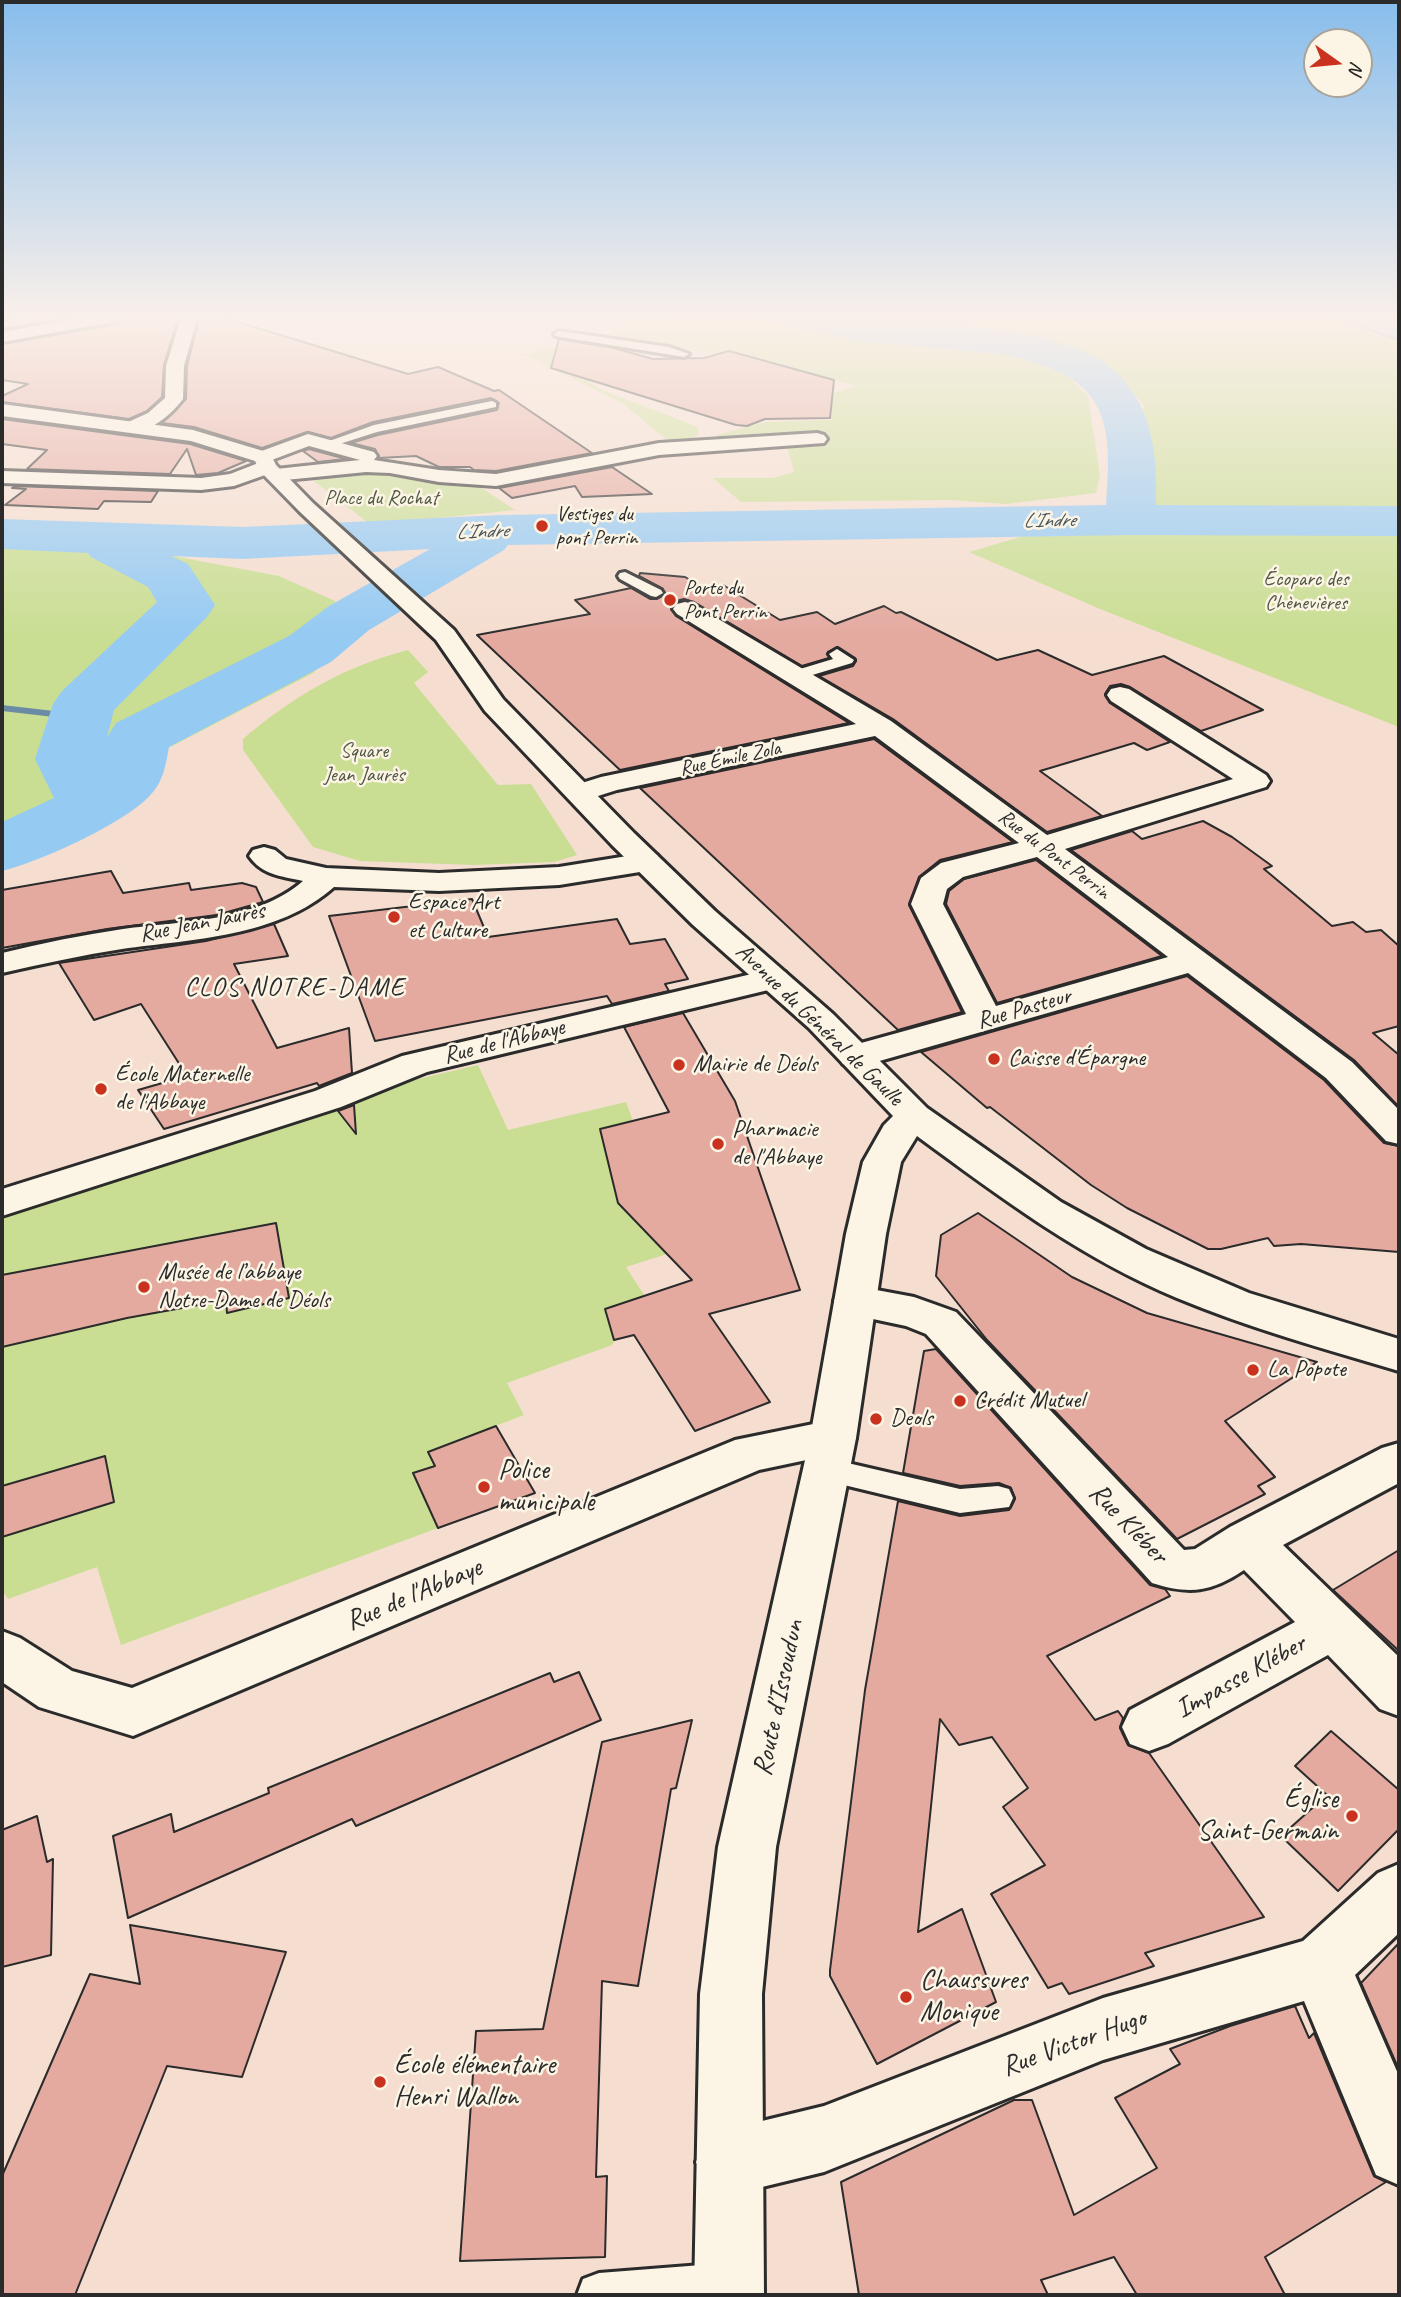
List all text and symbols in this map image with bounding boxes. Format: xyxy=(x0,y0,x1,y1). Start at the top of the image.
north arrow xyxy=(1303,28,1373,98)
text: N xyxy=(1343,59,1369,77)
park label: Place du Rochat xyxy=(324,485,438,511)
place label: Vestiges du pont Perrin xyxy=(556,501,637,551)
water label: L'Indre xyxy=(1023,508,1075,534)
marker: Vestiges du pont Perrin xyxy=(534,518,550,534)
water label: L'Indre xyxy=(456,519,508,545)
park label: Écoparc des Chènevières xyxy=(1263,566,1349,616)
place label: Porte du Pont Perrin xyxy=(684,575,767,625)
marker: Porte du Pont Perrin xyxy=(662,592,678,608)
street label: Rue Émile Zola xyxy=(677,736,783,782)
park label: Square Jean Jaurès xyxy=(324,738,404,788)
street label: Rue du Pont Perrin xyxy=(993,805,1115,905)
place label: Espace Art et Culture xyxy=(408,889,499,945)
street label: Rue Jean Jaurès xyxy=(137,897,267,949)
marker: Espace Art et Culture xyxy=(386,909,402,925)
street label: Avenue du Général de Gaulle xyxy=(729,938,909,1112)
district label: CLOS NOTRE-DAME xyxy=(187,972,403,1004)
street label: Rue Pasteur xyxy=(974,982,1074,1036)
street label: Rue de l'Abbaye xyxy=(440,1013,568,1071)
place label: Caisse d'Épargne xyxy=(1008,1045,1145,1073)
place label: Mairie de Déols xyxy=(693,1051,817,1079)
marker: Caisse d'Épargne xyxy=(986,1051,1002,1067)
marker: Mairie de Déols xyxy=(671,1057,687,1073)
place label: École Maternelle de l'Abbaye xyxy=(115,1061,249,1117)
marker: École Maternelle de l'Abbaye xyxy=(93,1081,109,1097)
place label: Pharmacie de l'Abbaye xyxy=(732,1116,821,1172)
marker: Pharmacie de l'Abbaye xyxy=(710,1136,726,1152)
place label: Musée de l’abbaye Notre-Dame de Déols xyxy=(158,1259,330,1315)
marker: Musée de l’abbaye Notre-Dame de Déols xyxy=(136,1279,152,1295)
place label: La Popote xyxy=(1267,1356,1346,1384)
marker: La Popote xyxy=(1245,1362,1261,1378)
place label: Crédit Mutuel xyxy=(974,1387,1084,1415)
marker: Crédit Mutuel xyxy=(952,1393,968,1409)
place label: Deols xyxy=(890,1405,933,1433)
marker: Deols xyxy=(868,1411,884,1427)
place label: Police municipale xyxy=(498,1454,594,1520)
street label: Rue Kléber xyxy=(1081,1476,1175,1572)
marker: Police municipale xyxy=(476,1479,492,1495)
street label: Rue de l'Abbaye xyxy=(341,1551,487,1639)
street label: Route d'Issoudun xyxy=(746,1617,812,1779)
street label: Impasse Kléber xyxy=(1170,1627,1312,1727)
place label: Église Saint-Germain xyxy=(1197,1783,1338,1849)
marker: Église Saint-Germain xyxy=(1344,1808,1360,1824)
place label: Chaussures Monique xyxy=(920,1964,1027,2030)
marker: Chaussures Monique xyxy=(898,1989,914,2005)
street label: Rue Victor Hugo xyxy=(997,2001,1151,2085)
place label: École élémentaire Henri Wallon xyxy=(394,2049,555,2115)
marker: École élémentaire Henri Wallon xyxy=(372,2074,388,2090)

